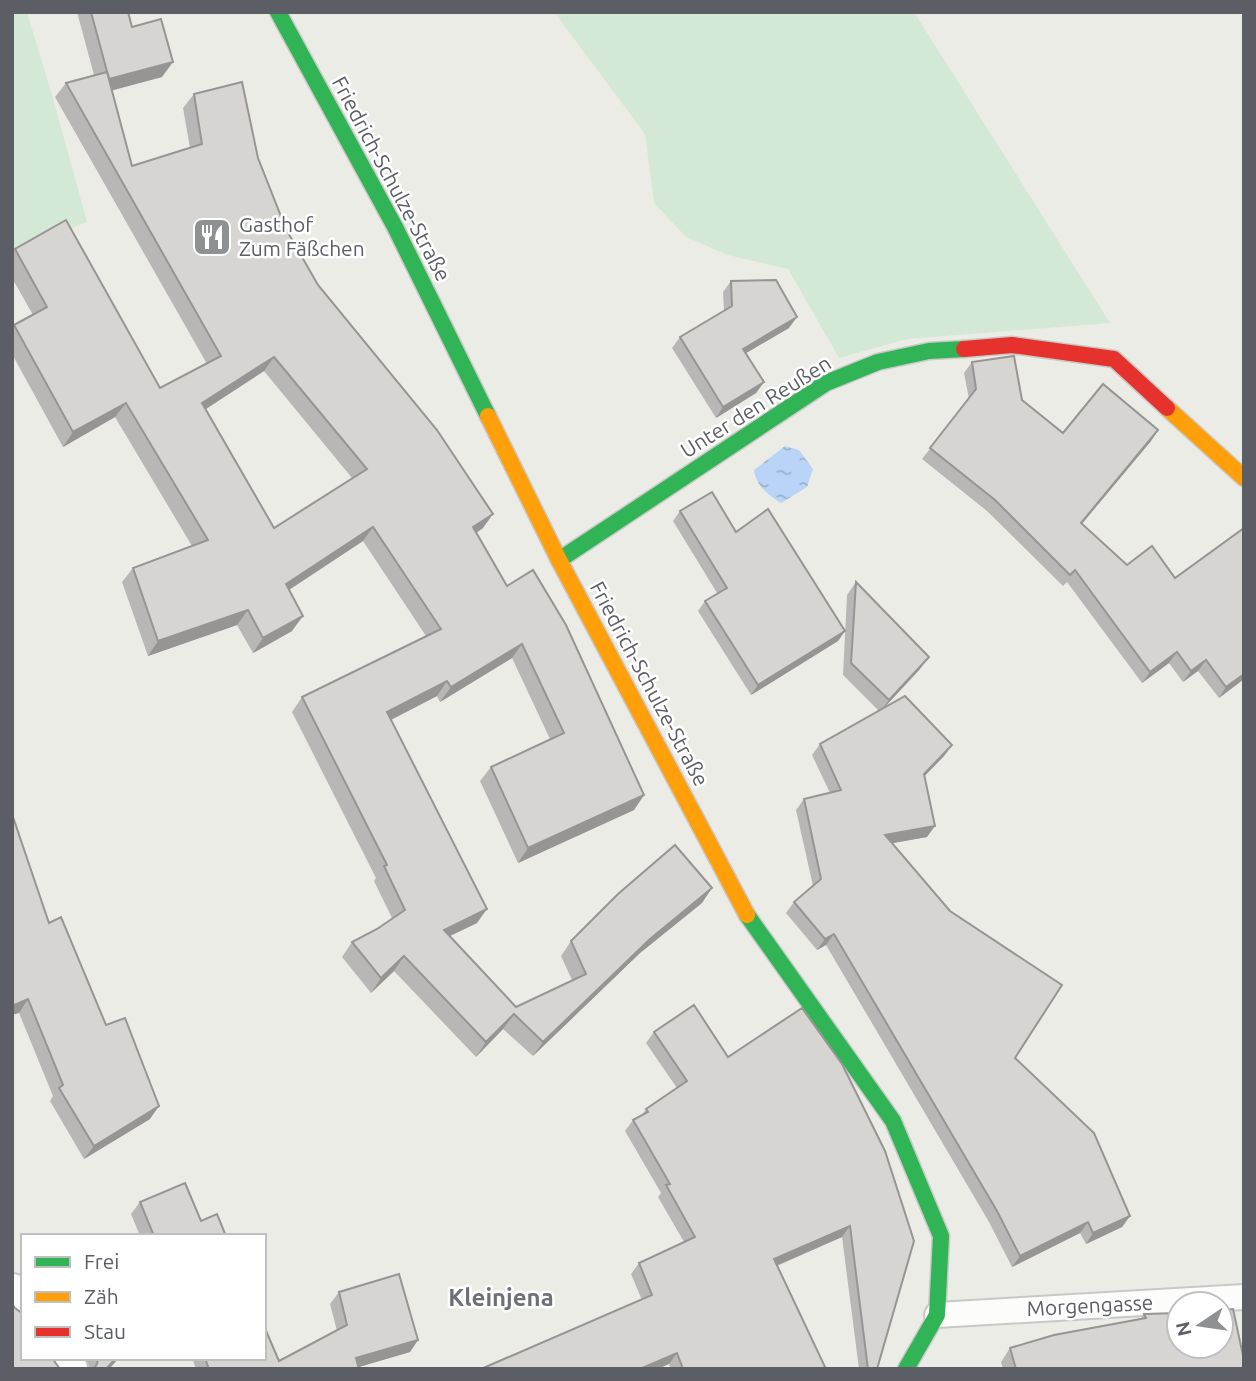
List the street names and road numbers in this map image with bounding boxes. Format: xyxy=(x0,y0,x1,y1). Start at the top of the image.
street label: Friedrich-Schulze-Straße xyxy=(328,72,456,285)
street label: Unter den Reußen xyxy=(676,350,835,462)
street label: Friedrich-Schulze-Straße xyxy=(586,577,714,790)
street label: Morgengasse xyxy=(1026,1290,1154,1320)

